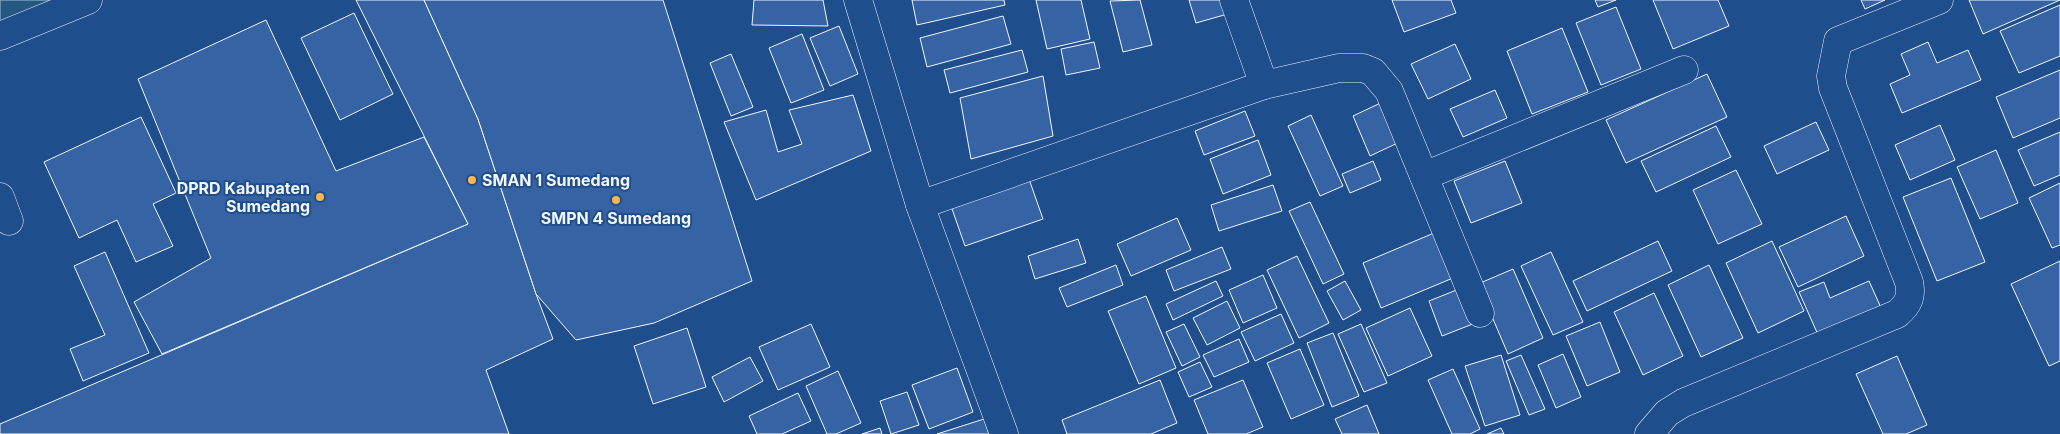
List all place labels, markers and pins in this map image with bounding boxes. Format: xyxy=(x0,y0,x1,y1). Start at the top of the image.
place label: SMAN 1 Sumedang xyxy=(482,170,630,190)
marker: SMAN 1 Sumedang xyxy=(466,174,478,186)
place label: DPRD Kabupaten Sumedang xyxy=(177,178,310,216)
marker: DPRD Kabupaten Sumedang xyxy=(314,191,326,203)
marker: SMPN 4 Sumedang xyxy=(610,194,622,206)
place label: SMPN 4 Sumedang xyxy=(541,208,691,228)

